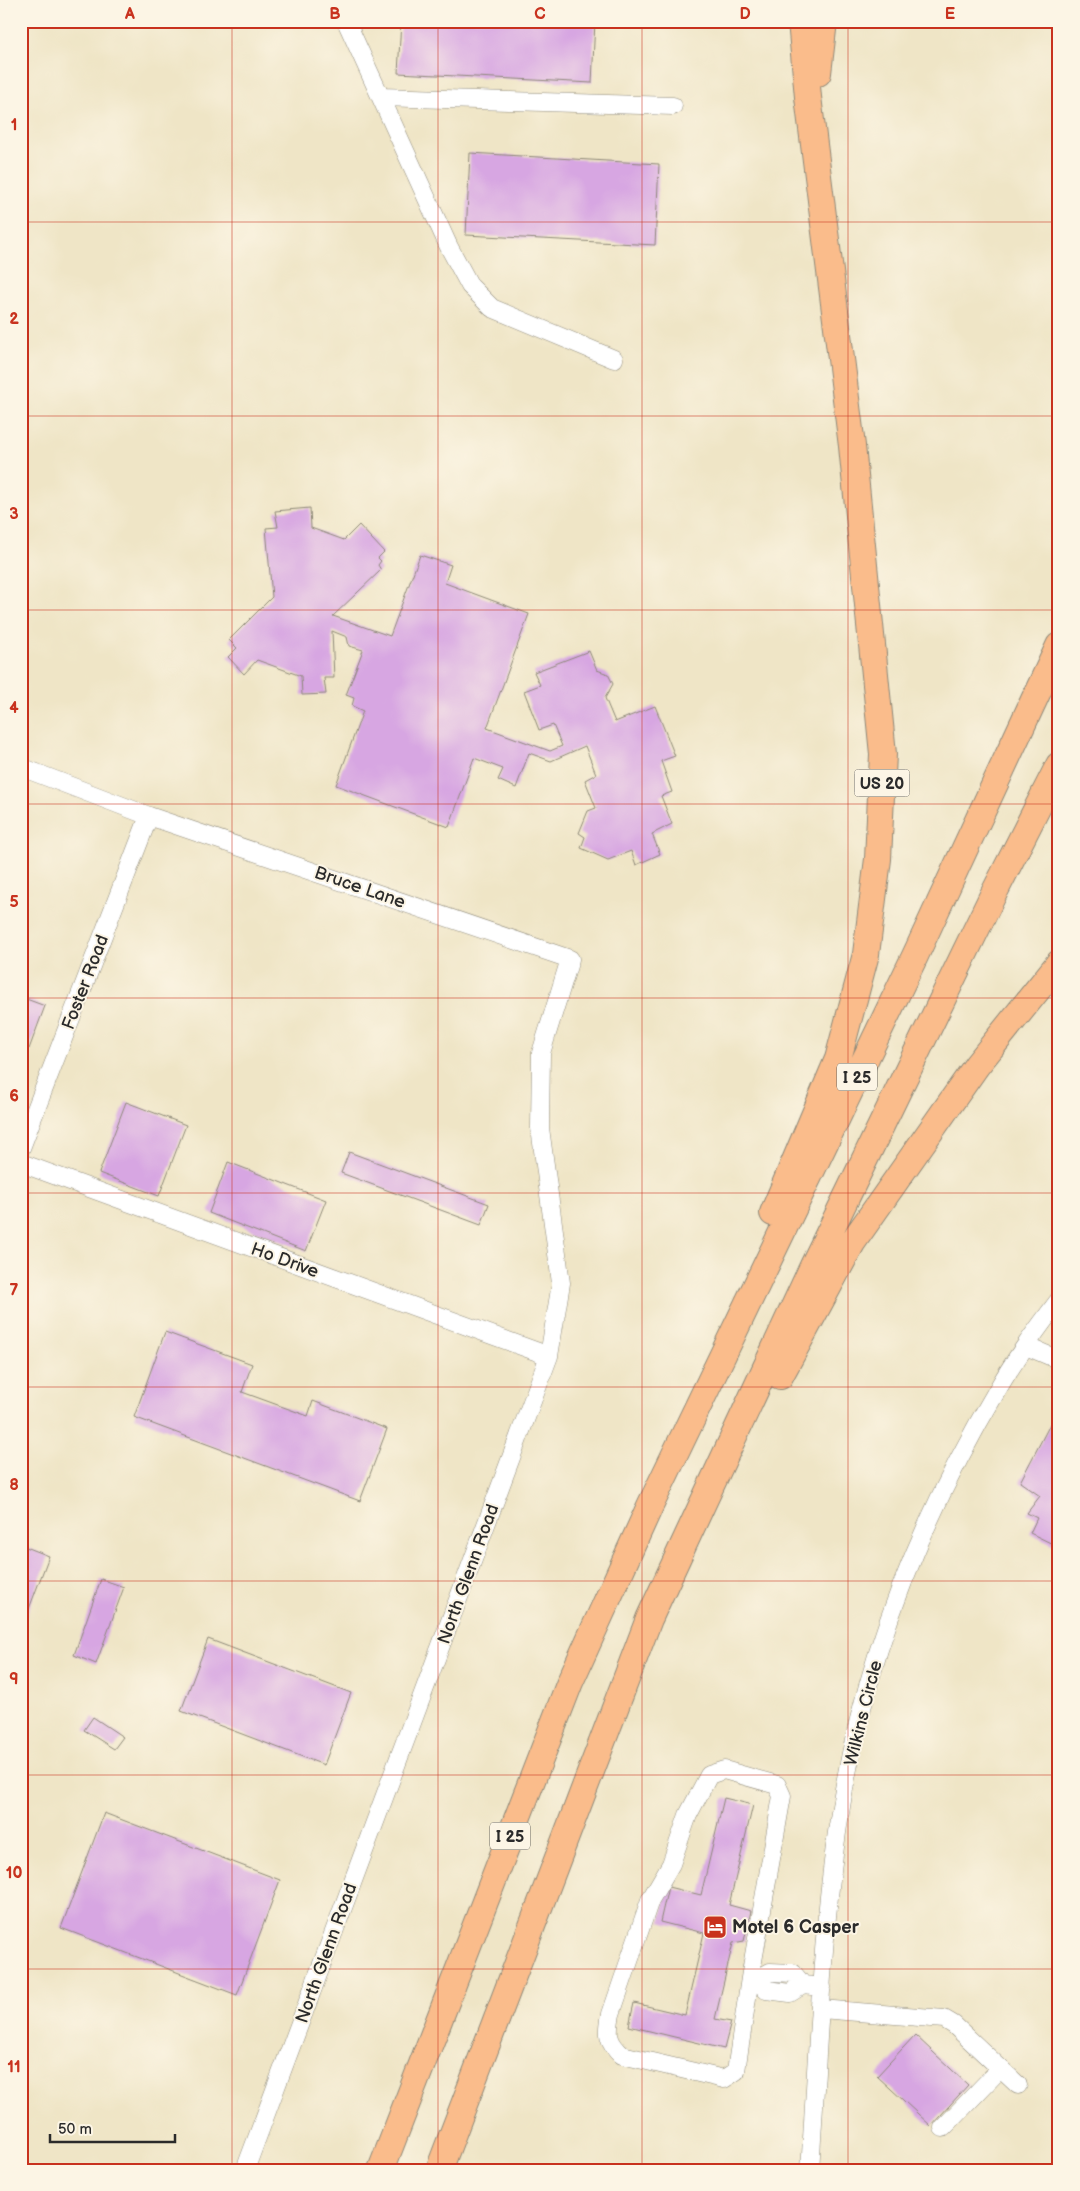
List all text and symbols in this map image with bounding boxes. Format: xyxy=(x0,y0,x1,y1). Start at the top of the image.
text: A xyxy=(124,5,135,24)
text: B xyxy=(329,5,341,24)
text: C xyxy=(534,5,546,24)
text: D xyxy=(739,5,751,24)
text: E xyxy=(945,5,955,24)
text: 1 xyxy=(11,116,17,135)
text: 2 xyxy=(9,310,19,329)
text: 3 xyxy=(9,505,19,524)
text: 4 xyxy=(9,699,19,718)
road number: US 20 xyxy=(854,770,910,796)
street label: Bruce Lane xyxy=(312,862,408,913)
text: 5 xyxy=(9,893,19,912)
street label: Foster Road xyxy=(58,932,113,1033)
road number: I 25 xyxy=(837,1064,877,1090)
text: 6 xyxy=(9,1087,19,1106)
street label: Ho Drive xyxy=(248,1239,322,1283)
text: 7 xyxy=(10,1281,19,1300)
text: 8 xyxy=(9,1476,19,1495)
street label: North Glenn Road xyxy=(433,1501,504,1647)
street label: Wilkins Circle xyxy=(840,1658,887,1768)
text: 9 xyxy=(9,1670,19,1689)
road number: I 25 xyxy=(490,1822,530,1850)
text: 10 xyxy=(6,1864,22,1883)
street label: North Glenn Road xyxy=(291,1880,362,2026)
hotel icon: Motel 6 Casper xyxy=(702,1914,728,1940)
place label: Motel 6 Casper xyxy=(732,1917,860,1938)
text: 11 xyxy=(7,2058,21,2077)
scale bar xyxy=(50,2111,175,2143)
text: 50 m xyxy=(58,2120,92,2139)

